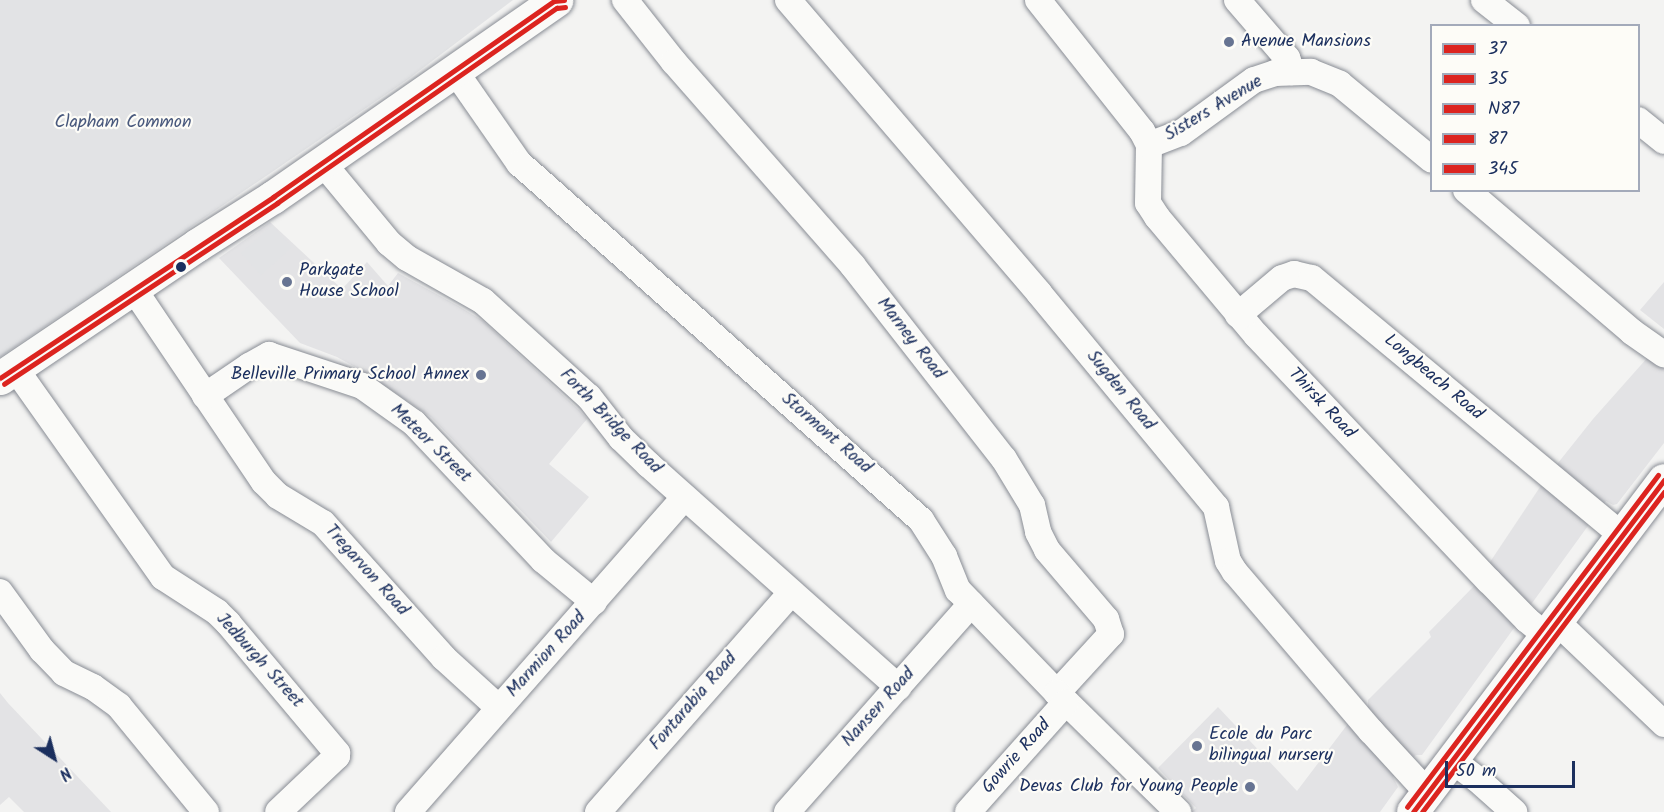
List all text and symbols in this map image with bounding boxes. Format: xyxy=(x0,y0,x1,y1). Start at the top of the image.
legend xyxy=(1430,24,1640,192)
place label: Avenue Mansions xyxy=(1241,31,1371,53)
marker: Avenue Mansions xyxy=(1222,35,1236,49)
text: 37 xyxy=(1488,35,1507,64)
text: 35 xyxy=(1488,65,1508,94)
street label: Sisters Avenue xyxy=(1161,71,1267,147)
text: N87 xyxy=(1488,95,1519,124)
park label: Clapham Common xyxy=(54,112,192,134)
text: 87 xyxy=(1488,125,1507,154)
text: 345 xyxy=(1488,155,1518,184)
unlabelled marker xyxy=(175,261,187,273)
place label: Parkgate House School xyxy=(299,261,399,304)
marker: Parkgate House School xyxy=(280,275,294,289)
street label: Marney Road xyxy=(871,294,949,384)
street label: Longbeach Road xyxy=(1379,330,1487,426)
street label: Sugden Road xyxy=(1081,347,1159,435)
place label: Belleville Primary School Annex xyxy=(231,364,469,386)
street label: Thirsk Road xyxy=(1283,364,1359,444)
street label: Forth Bridge Road xyxy=(554,365,666,479)
marker: Belleville Primary School Annex xyxy=(474,368,488,382)
street label: Stormont Road xyxy=(776,389,876,479)
street label: Meteor Street xyxy=(385,400,475,488)
street label: Tregarvon Road xyxy=(319,521,413,621)
street label: Marmion Road xyxy=(503,608,591,702)
street label: Jedburgh Street xyxy=(211,609,307,713)
street label: Fontarabia Road xyxy=(646,649,742,755)
street label: Nansen Road xyxy=(838,664,920,752)
street label: Gowrie Road xyxy=(978,715,1056,799)
place label: Ecole du Parc bilingual nursery xyxy=(1209,725,1333,768)
north arrow xyxy=(24,728,84,788)
marker: Ecole du Parc bilingual nursery xyxy=(1190,739,1204,753)
scale bar xyxy=(1448,749,1578,787)
text: 50 m xyxy=(1456,757,1496,786)
text: N xyxy=(53,760,76,786)
place label: Devas Club for Young People xyxy=(1019,776,1238,798)
marker: Devas Club for Young People xyxy=(1243,780,1257,794)

